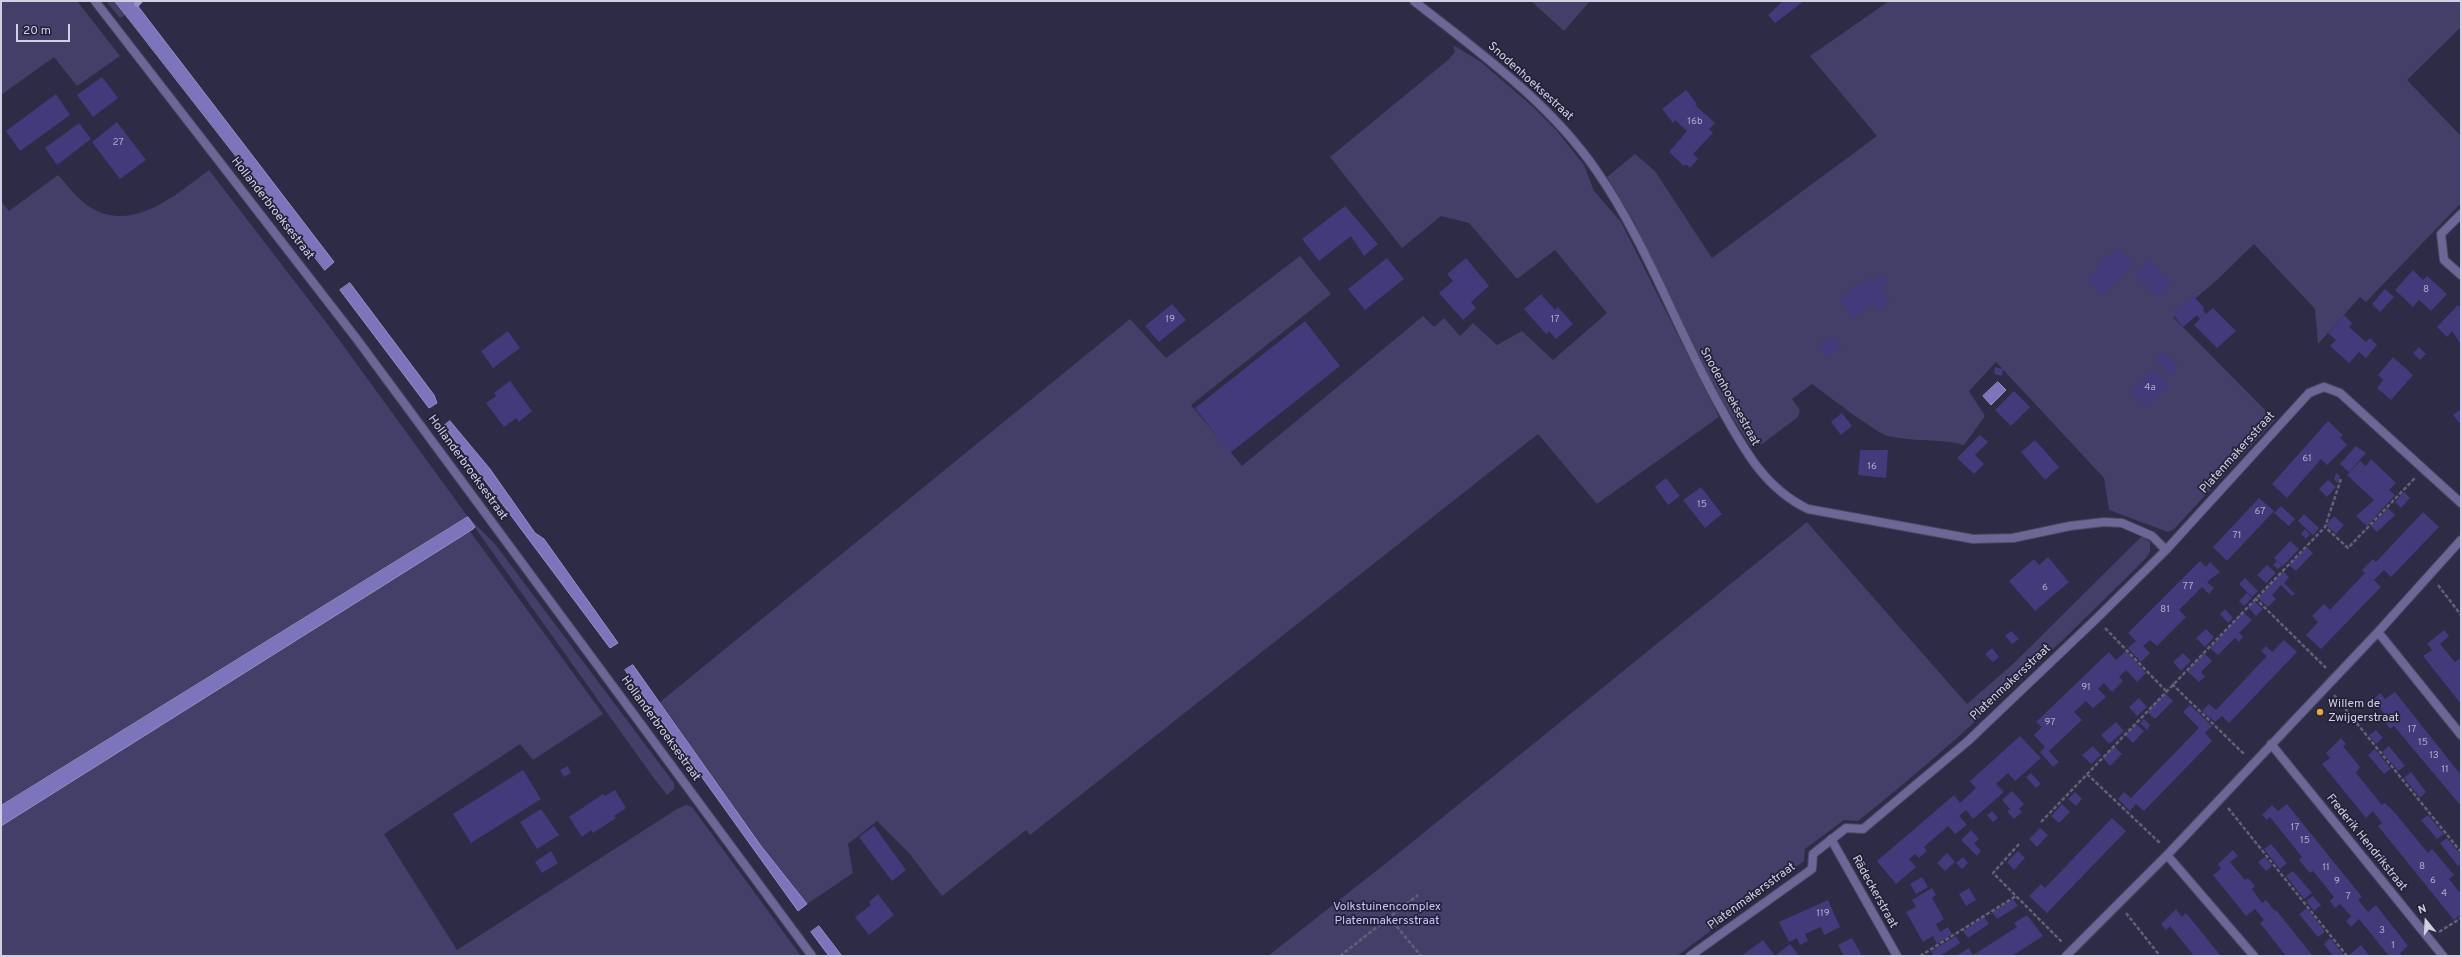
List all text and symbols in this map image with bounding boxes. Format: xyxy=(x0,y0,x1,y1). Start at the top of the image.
scale bar xyxy=(18,16,72,42)
text: 20 m xyxy=(23,23,51,39)
street label: Snodenhoeksestraat xyxy=(1484,40,1576,124)
house number: 16b xyxy=(1687,116,1703,128)
house number: 27 xyxy=(112,137,124,149)
street label: Hollanderbroeksestraat xyxy=(227,155,317,263)
house number: 8 xyxy=(2423,284,2429,296)
house number: 19 xyxy=(1165,314,1175,326)
house number: 17 xyxy=(1551,314,1559,326)
street label: Snodenhoeksestraat xyxy=(1696,345,1762,449)
house number: 4a xyxy=(2144,382,2156,394)
street label: Platenmakersstraat xyxy=(2197,409,2279,497)
street label: Hollanderbroeksestraat xyxy=(424,413,510,523)
house number: 61 xyxy=(2302,453,2312,465)
house number: 16 xyxy=(1867,461,1877,473)
house number: 15 xyxy=(1697,499,1707,511)
house number: 67 xyxy=(2255,506,2265,518)
house number: 71 xyxy=(2232,530,2242,542)
house number: 77 xyxy=(2183,581,2193,593)
house number: 6 xyxy=(2042,582,2048,594)
house number: 81 xyxy=(2160,604,2170,616)
street label: Platenmakersstraat xyxy=(1968,642,2054,724)
street label: Hollanderbroeksestraat xyxy=(617,674,703,784)
house number: 91 xyxy=(2081,682,2091,694)
place label: Willem de Zwijgerstraat xyxy=(2328,698,2399,726)
marker: Willem de Zwijgerstraat xyxy=(2315,707,2325,717)
house number: 97 xyxy=(2045,717,2055,729)
house number: 17 xyxy=(2408,724,2416,736)
house number: 15 xyxy=(2418,737,2428,749)
house number: 13 xyxy=(2429,750,2439,762)
house number: 11 xyxy=(2441,764,2449,776)
street label: Frederik Hendrikstraat xyxy=(2322,792,2410,894)
house number: 17 xyxy=(2291,822,2299,834)
house number: 15 xyxy=(2300,835,2310,847)
street label: Rädeckerstraat xyxy=(1848,853,1900,931)
street label: Platenmakersstraat xyxy=(1705,860,1799,934)
house number: 8 xyxy=(2419,861,2425,873)
house number: 11 xyxy=(2322,862,2330,874)
house number: 6 xyxy=(2430,875,2436,887)
house number: 9 xyxy=(2334,876,2340,888)
house number: 4 xyxy=(2441,888,2447,900)
house number: 7 xyxy=(2345,891,2351,903)
park label: Volkstuinencomplex Platenmakersstraat xyxy=(1333,901,1441,929)
north arrow xyxy=(2406,901,2446,941)
text: N xyxy=(2416,902,2428,917)
house number: 119 xyxy=(1816,908,1830,920)
house number: 3 xyxy=(2379,925,2385,937)
house number: 1 xyxy=(2391,940,2395,952)

